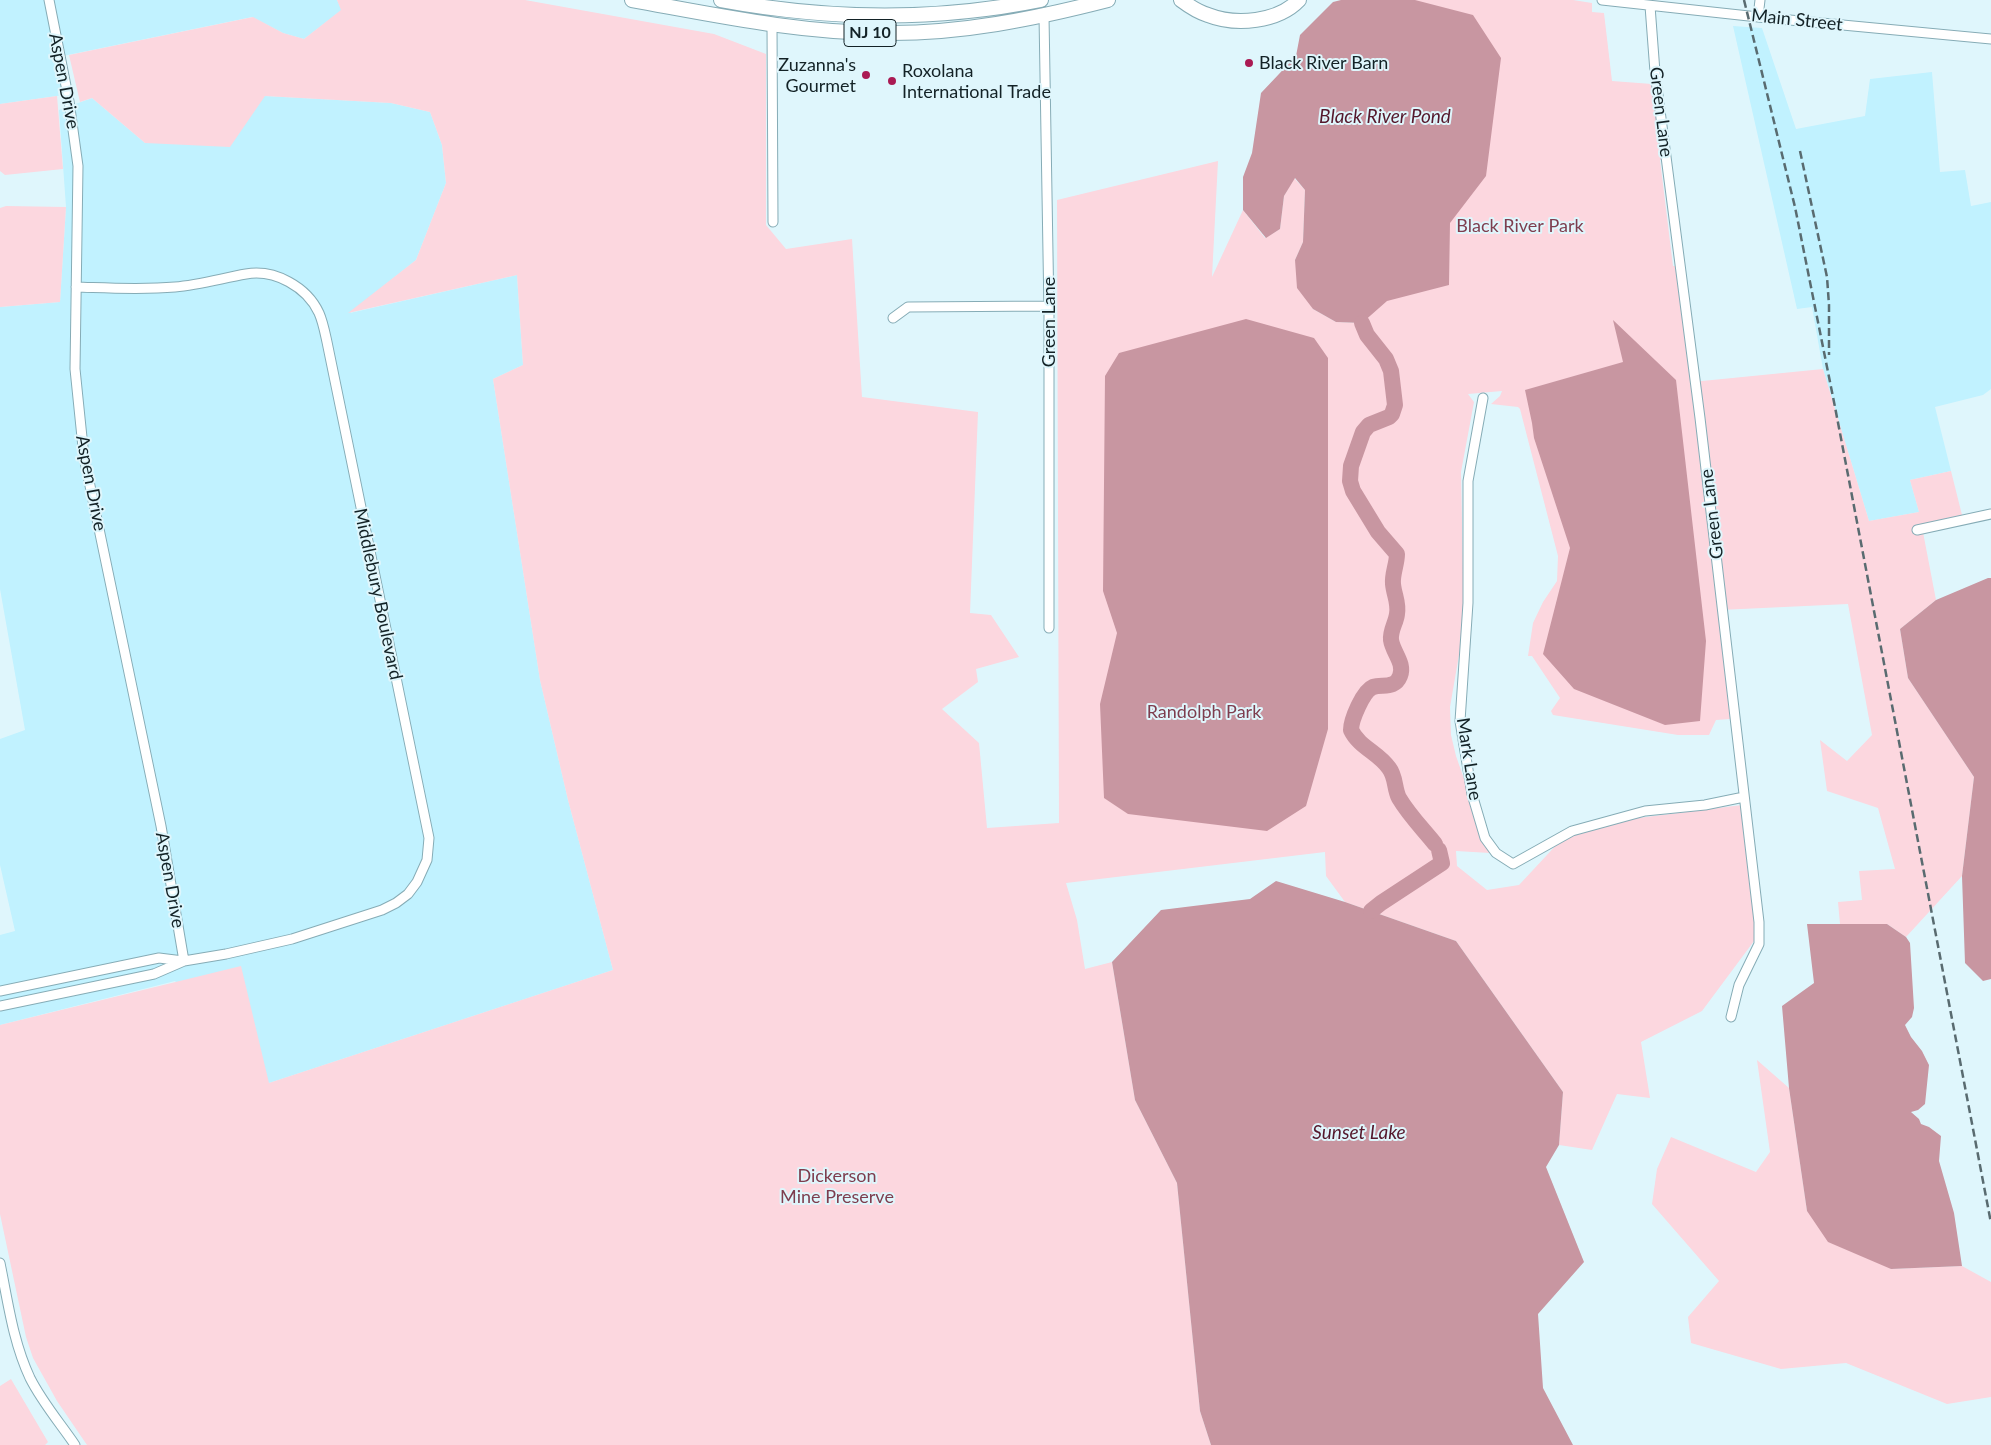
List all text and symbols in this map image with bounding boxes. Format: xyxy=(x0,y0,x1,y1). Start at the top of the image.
street label: Main Street xyxy=(1750,4,1844,36)
road number: NJ 10 xyxy=(844,19,896,46)
street label: Aspen Drive xyxy=(44,31,84,131)
place label: Black River Barn xyxy=(1259,52,1388,74)
place label: Zuzanna's Gourmet xyxy=(778,54,856,96)
marker: Black River Barn xyxy=(1243,57,1255,69)
place label: Roxolana International Trade xyxy=(902,60,1051,102)
street label: Green Lane xyxy=(1645,66,1677,158)
marker: Zuzanna's Gourmet xyxy=(860,69,872,81)
marker: Roxolana International Trade xyxy=(886,75,898,87)
water label: Black River Pond xyxy=(1319,106,1451,128)
park label: Black River Park xyxy=(1456,215,1584,237)
street label: Green Lane xyxy=(1038,277,1060,367)
street label: Aspen Drive xyxy=(71,433,111,533)
street label: Green Lane xyxy=(1696,468,1728,560)
street label: Middlebury Boulevard xyxy=(349,506,407,682)
park label: Randolph Park xyxy=(1147,701,1261,723)
street label: Mark Lane xyxy=(1452,716,1486,802)
street label: Aspen Drive xyxy=(151,830,189,930)
water label: Sunset Lake xyxy=(1312,1122,1406,1144)
park label: Dickerson Mine Preserve xyxy=(780,1165,894,1208)

